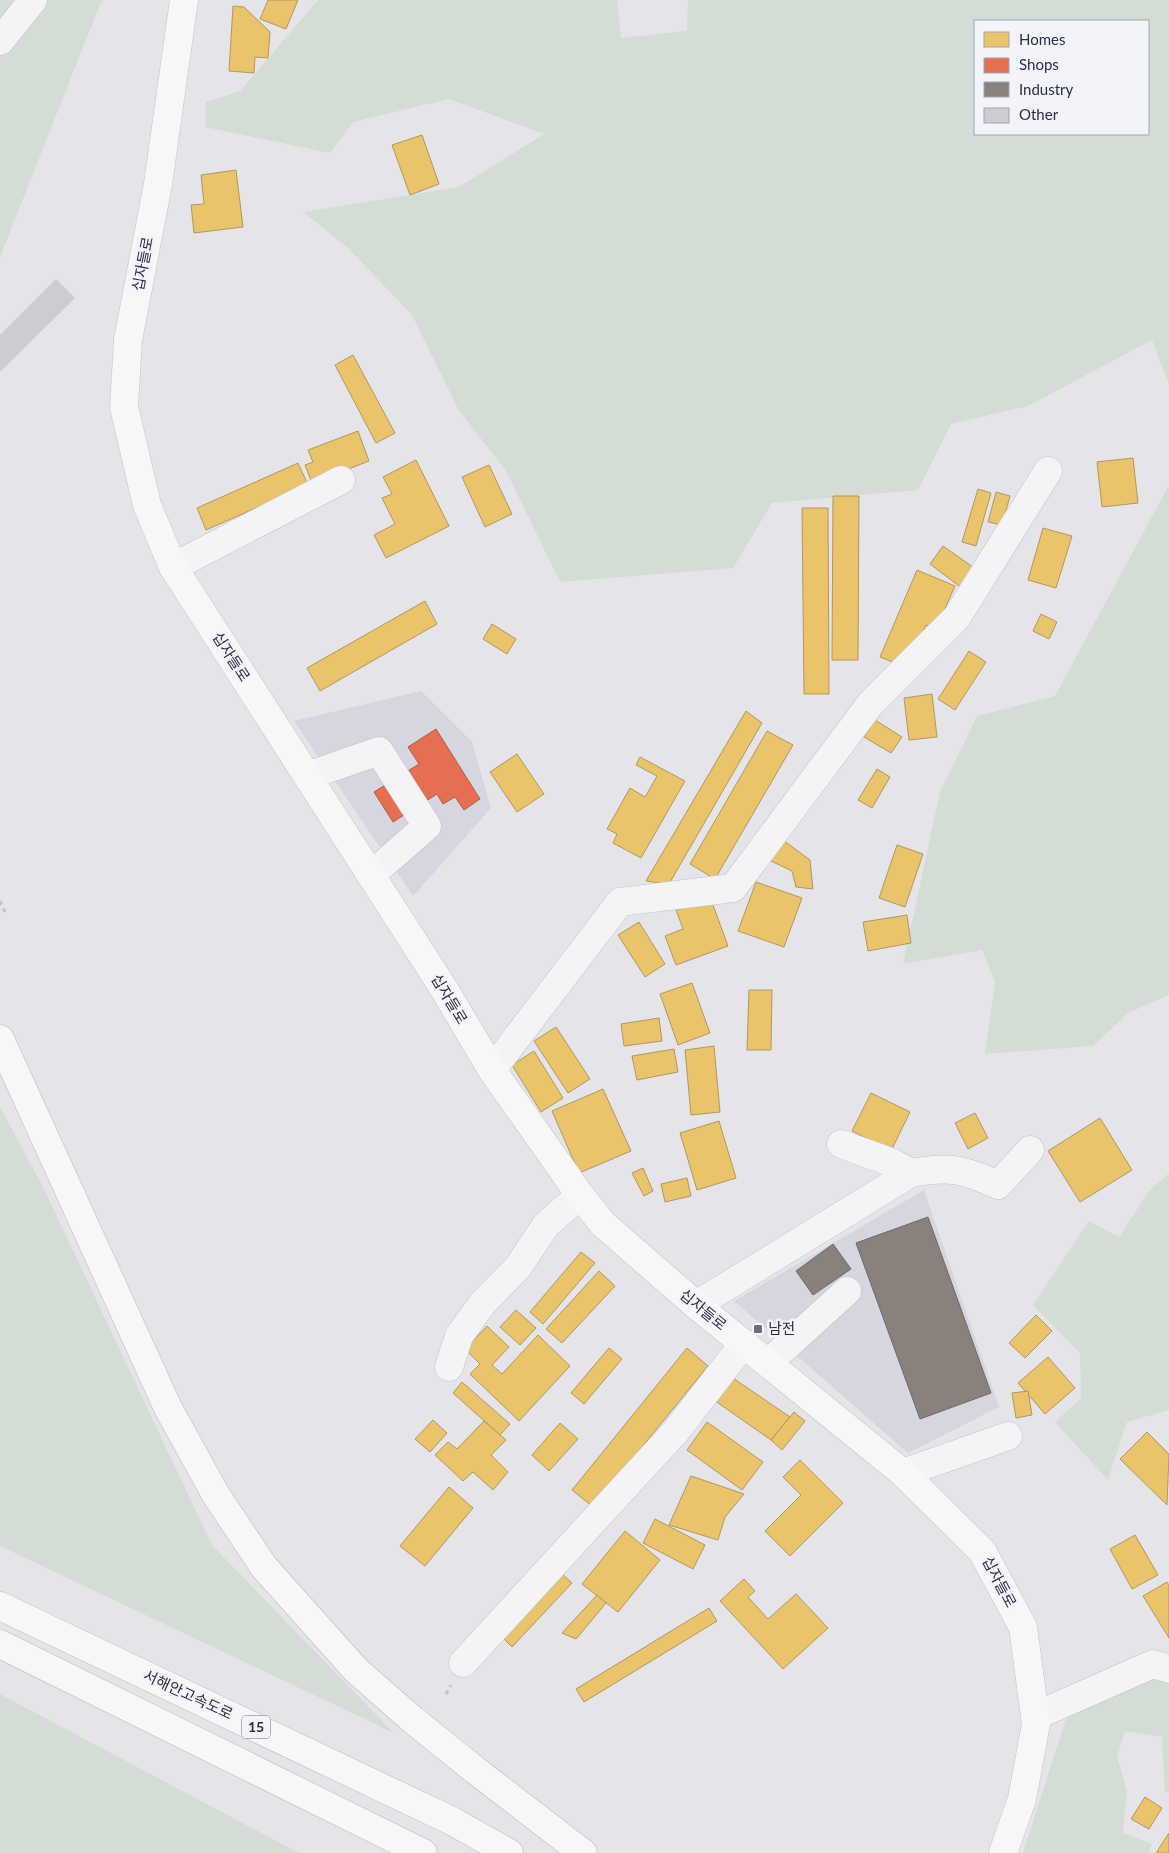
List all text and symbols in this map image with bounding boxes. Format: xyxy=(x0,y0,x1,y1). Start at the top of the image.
legend xyxy=(974,20,1149,135)
text: Homes xyxy=(1019,30,1065,48)
text: Shops xyxy=(1019,55,1059,73)
text: Industry xyxy=(1019,80,1074,98)
text: Other xyxy=(1019,105,1059,123)
street label: 십자들로 xyxy=(128,235,156,293)
street label: 십자들로 xyxy=(209,628,254,685)
street label: 십자들로 xyxy=(428,970,472,1027)
street label: 십자들로 xyxy=(677,1285,731,1334)
place label: 남전 xyxy=(768,1319,796,1337)
marker: 남전 xyxy=(752,1323,764,1335)
street label: 십자들로 xyxy=(979,1553,1021,1610)
street label: 서해안고속도로 xyxy=(141,1666,236,1723)
road number: 15 xyxy=(242,1715,270,1738)

